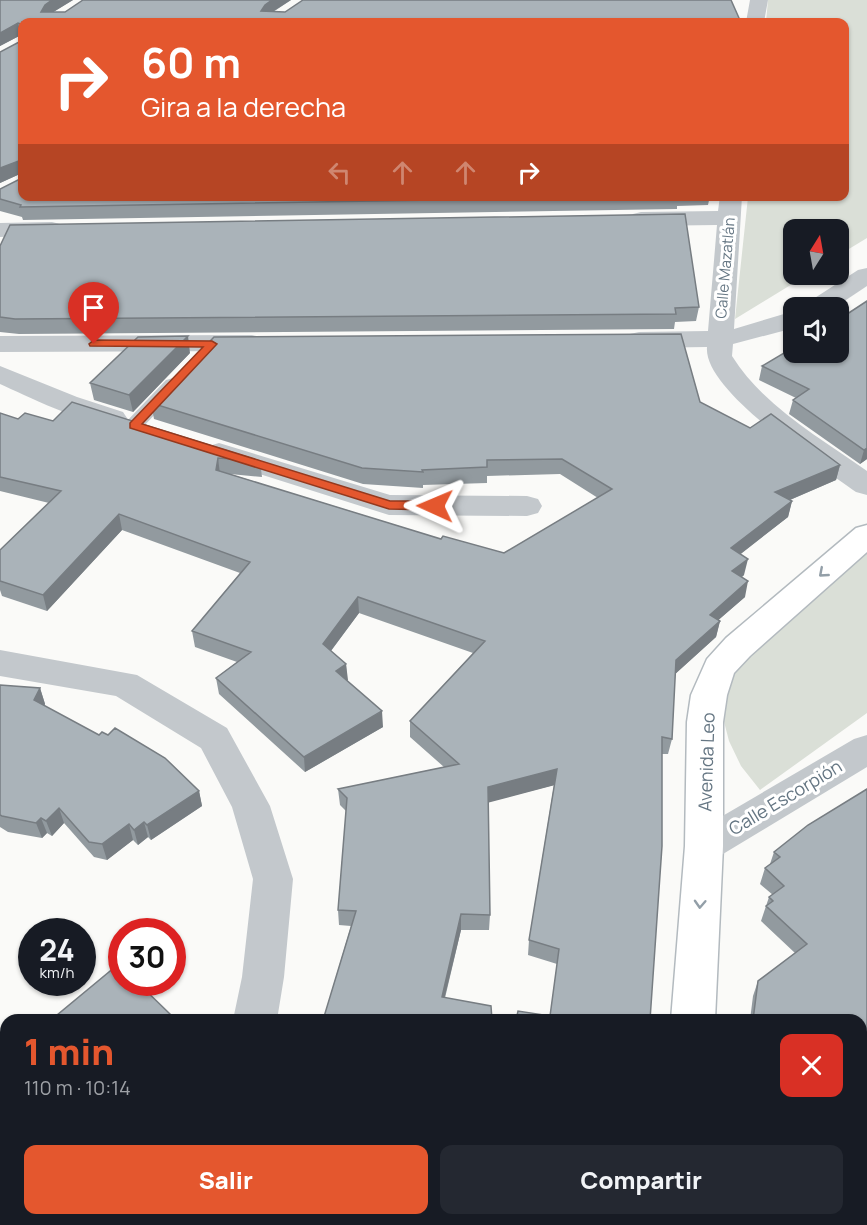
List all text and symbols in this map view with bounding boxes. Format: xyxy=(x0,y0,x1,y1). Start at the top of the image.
text: 60 m xyxy=(141,33,241,91)
icon: right xyxy=(42,42,120,120)
text: Gira a la derecha xyxy=(141,88,346,125)
icon: left xyxy=(323,156,356,189)
icon: ahead xyxy=(386,156,419,189)
icon: ahead xyxy=(449,156,482,189)
icon: right xyxy=(512,156,545,189)
street label: Calle Mazatlán xyxy=(710,217,740,319)
north arrow xyxy=(783,219,849,285)
map controls xyxy=(783,219,849,363)
pin xyxy=(68,282,119,344)
icon: arrive xyxy=(77,291,110,324)
button: sound xyxy=(783,297,849,363)
position arrow xyxy=(403,474,467,538)
one-way arrow xyxy=(819,566,830,577)
street label: Avenida Leo xyxy=(692,712,720,812)
street label: Calle Escorpión xyxy=(724,754,846,840)
one-way arrow xyxy=(694,899,707,908)
speed limit sign: 30 xyxy=(108,918,186,996)
text: 24 xyxy=(39,929,75,970)
text: km/h xyxy=(40,962,74,983)
text: 1 min xyxy=(24,1027,114,1076)
button: close xyxy=(780,1034,843,1097)
text: 110 m · 10:14 xyxy=(24,1074,131,1101)
button: Salir xyxy=(24,1145,428,1214)
button: Compartir xyxy=(440,1145,843,1214)

